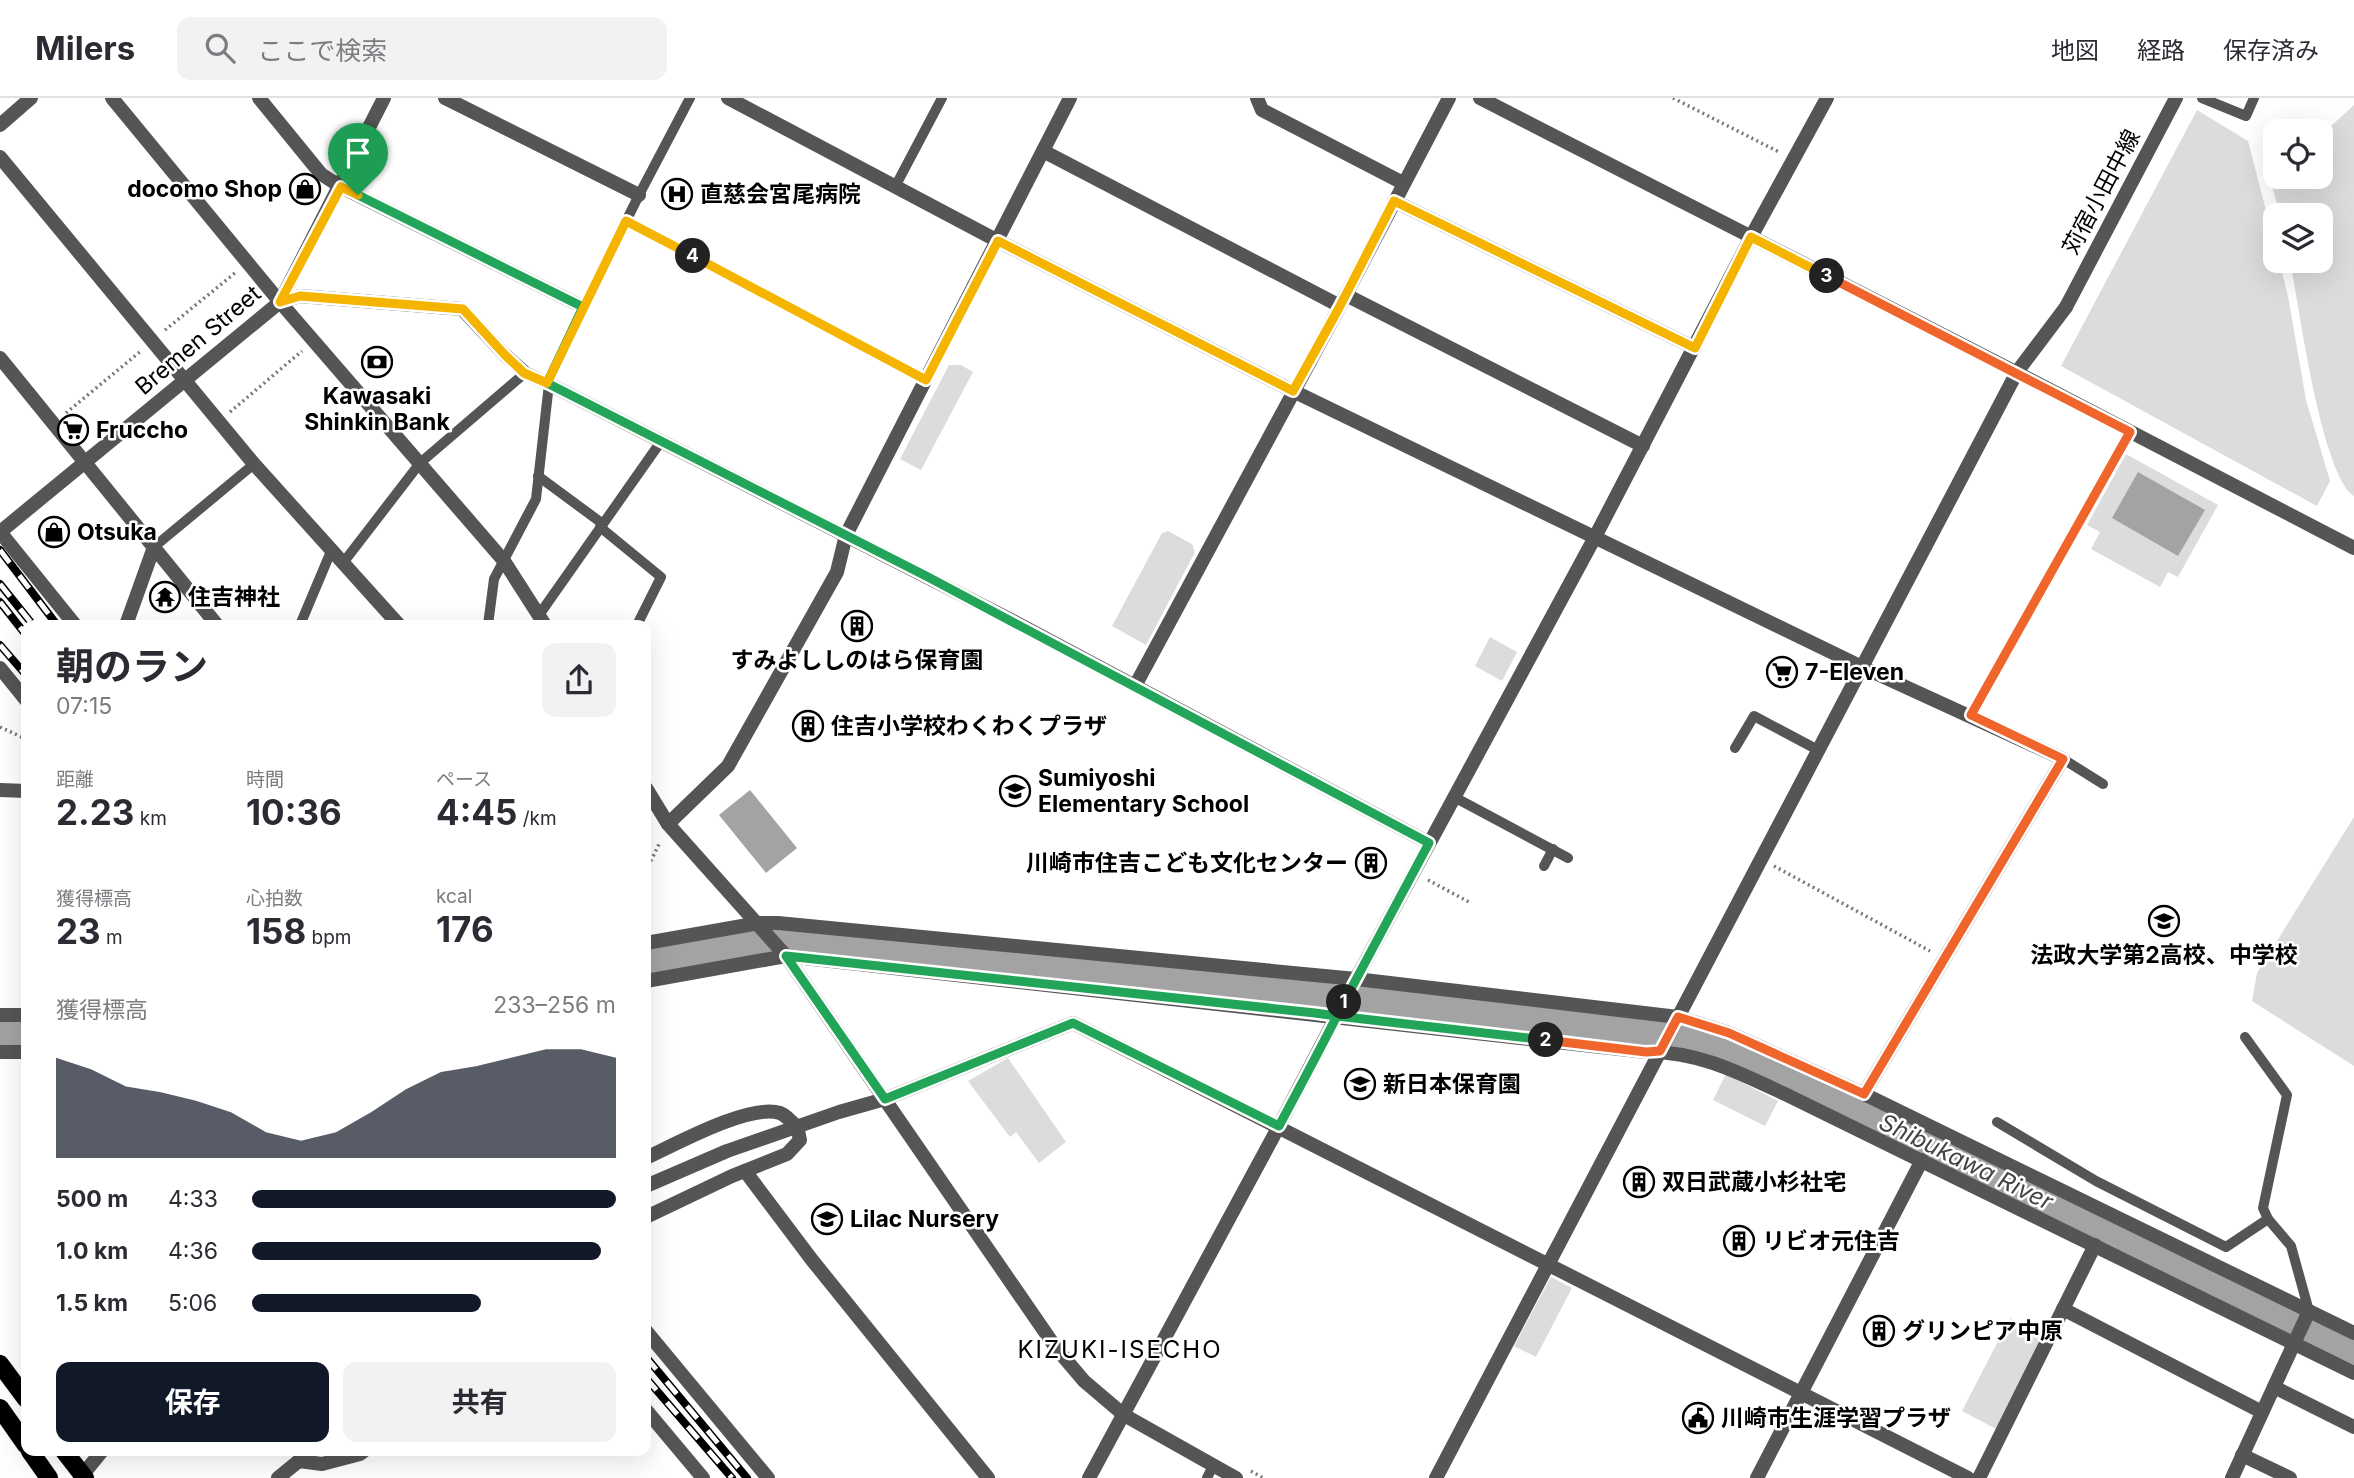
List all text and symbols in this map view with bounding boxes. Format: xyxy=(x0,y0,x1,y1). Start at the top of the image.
search box xyxy=(177,17,667,80)
text: Milers xyxy=(35,28,135,68)
icon: search xyxy=(201,29,239,67)
text: ここで検索 xyxy=(257,35,387,66)
text: 地図 xyxy=(2051,36,2099,65)
text: 経路 xyxy=(2137,36,2185,65)
text: 保存済み xyxy=(2223,36,2319,65)
map controls xyxy=(2263,119,2333,273)
button: locate xyxy=(2263,119,2333,189)
pin xyxy=(328,123,388,195)
street label: 苅宿小田中線 xyxy=(2056,125,2146,259)
icon: arrive xyxy=(339,134,377,172)
shop icon: docomo Shop xyxy=(288,172,322,206)
place label: docomo Shop xyxy=(127,175,282,203)
hospital icon: 直慈会宮尾病院 xyxy=(660,177,694,211)
place label: 直慈会宮尾病院 xyxy=(700,180,861,208)
button: layers xyxy=(2263,203,2333,273)
pin: 4 xyxy=(676,238,710,274)
text: 4 xyxy=(686,244,699,267)
pin: 3 xyxy=(1810,258,1844,294)
text: 3 xyxy=(1820,264,1833,287)
street label: Bremen Street xyxy=(130,279,267,401)
bank icon: Kawasaki Shinkin Bank xyxy=(360,345,394,379)
place label: Kawasaki Shinkin Bank xyxy=(304,382,450,436)
supermarket icon: Fruccho xyxy=(56,413,90,447)
place label: Fruccho xyxy=(96,416,188,444)
shop icon: Otsuka xyxy=(37,515,71,549)
place label: Otsuka xyxy=(77,518,157,546)
temple icon: 住吉神社 xyxy=(148,580,182,614)
place label: 住吉神社 xyxy=(188,583,280,611)
building icon: すみよししのはら保育園 xyxy=(840,609,874,643)
text: 朝のラン xyxy=(56,643,208,689)
button: share xyxy=(542,643,616,717)
place label: すみよししのはら保育園 xyxy=(731,646,984,674)
supermarket icon: 7-Eleven xyxy=(1765,655,1799,689)
place label: 7-Eleven xyxy=(1805,658,1904,686)
text: 07:15 xyxy=(56,692,112,720)
building icon: 住吉小学校わくわくプラザ xyxy=(791,709,825,743)
place label: 住吉小学校わくわくプラザ xyxy=(831,712,1107,740)
place label: Sumiyoshi Elementary School xyxy=(1038,764,1249,818)
text: 距離 xyxy=(56,768,94,791)
text: 時間 xyxy=(246,768,284,791)
text: ペース xyxy=(436,768,492,791)
school or university icon: Sumiyoshi Elementary School xyxy=(998,774,1032,808)
text: 2.23 xyxy=(56,791,134,833)
text: 10:36 xyxy=(246,791,342,833)
text: 4:45 xyxy=(436,791,517,833)
text: km xyxy=(134,807,167,830)
text: /km xyxy=(517,807,557,830)
building icon: 川崎市住吉こども文化センター xyxy=(1354,846,1388,880)
place label: 川崎市住吉こども文化センター xyxy=(1026,849,1348,877)
text: kcal xyxy=(436,885,472,908)
text: 獲得標高 xyxy=(56,887,132,910)
text: 心拍数 xyxy=(246,887,303,910)
school or university icon: 法政大学第2高校、中学校 xyxy=(2147,904,2181,938)
text: 176 xyxy=(436,908,494,950)
text: 23 xyxy=(56,910,101,952)
text: 158 xyxy=(246,910,306,952)
text: m xyxy=(101,926,123,949)
text: bpm xyxy=(306,926,352,949)
place label: 法政大学第2高校、中学校 xyxy=(2030,941,2298,969)
pin: 1 xyxy=(1326,984,1362,1020)
text: 1 xyxy=(1339,990,1348,1013)
text: 233–256 m xyxy=(493,991,616,1019)
text: 獲得標高 xyxy=(56,996,148,1024)
pin: 2 xyxy=(1528,1023,1564,1058)
text: 2 xyxy=(1540,1028,1551,1051)
school or university icon: 新日本保育園 xyxy=(1343,1067,1377,1101)
place label: 新日本保育園 xyxy=(1383,1070,1521,1098)
water label: Shibukawa River xyxy=(1875,1107,2059,1217)
building icon: 双日武蔵小杉社宅 xyxy=(1622,1165,1656,1199)
place label: 双日武蔵小杉社宅 xyxy=(1662,1168,1846,1196)
text: 500 m xyxy=(56,1185,128,1213)
text: 4:33 xyxy=(168,1185,218,1213)
school or university icon: Lilac Nursery xyxy=(810,1202,844,1236)
place label: Lilac Nursery xyxy=(850,1205,999,1233)
building icon: リビオ元住吉 xyxy=(1722,1224,1756,1258)
place label: リビオ元住吉 xyxy=(1762,1227,1900,1255)
text: 1.0 km xyxy=(56,1237,128,1265)
text: 4:36 xyxy=(168,1237,218,1265)
text: 1.5 km xyxy=(56,1289,128,1317)
text: 5:06 xyxy=(168,1289,217,1317)
building icon: グリンピア中原 xyxy=(1862,1314,1896,1348)
place label: グリンピア中原 xyxy=(1902,1317,2063,1345)
district label: KIZUKI-ISECHO xyxy=(1017,1335,1223,1364)
button: 保存 xyxy=(56,1362,329,1442)
button: 共有 xyxy=(343,1362,616,1442)
public building icon: 川崎市生涯学習プラザ xyxy=(1681,1401,1715,1435)
place label: 川崎市生涯学習プラザ xyxy=(1721,1404,1951,1432)

